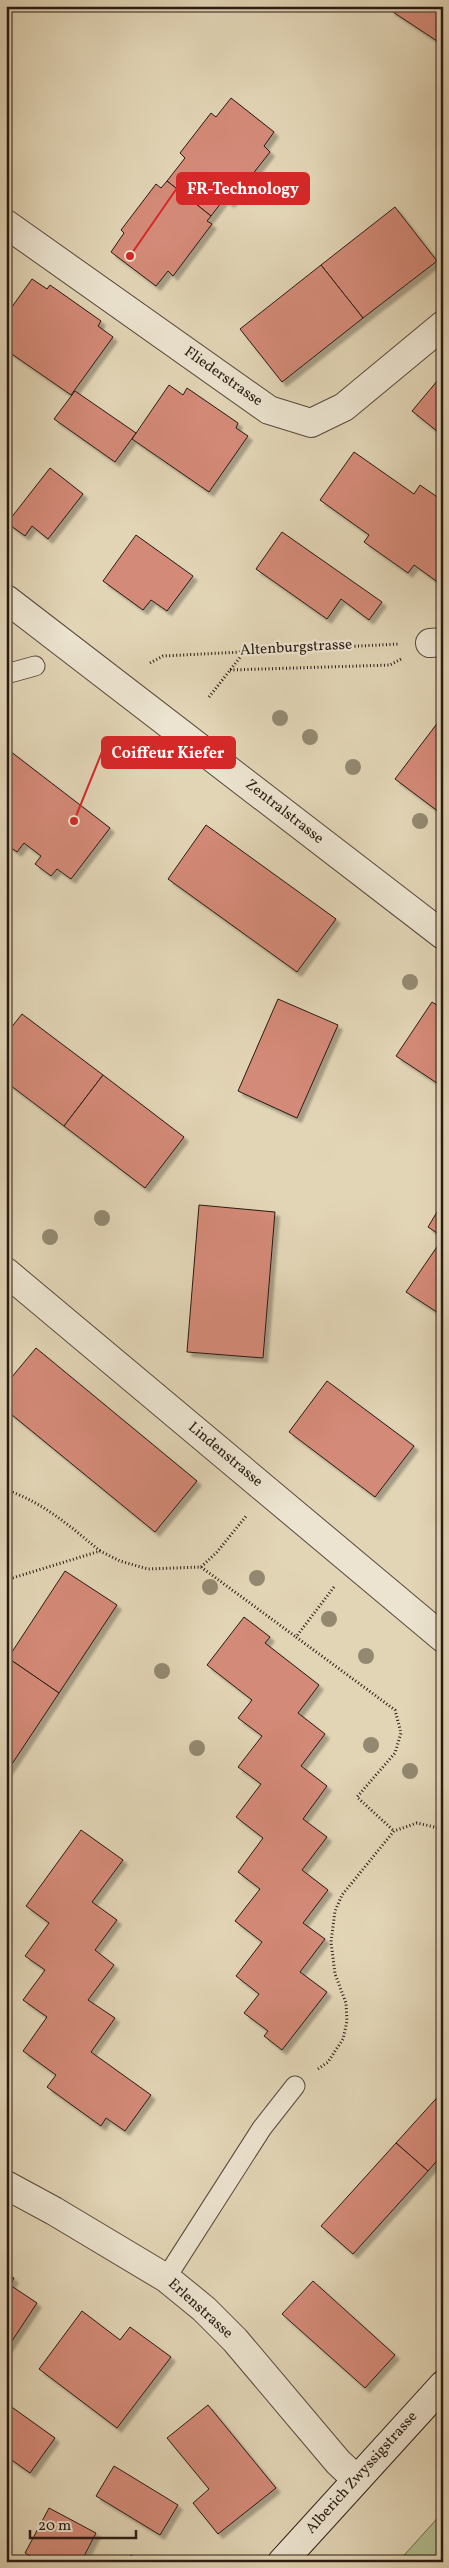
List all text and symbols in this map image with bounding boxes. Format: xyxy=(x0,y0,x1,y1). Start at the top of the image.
callout: FR-Technology xyxy=(177,173,309,204)
text: FR-Technology xyxy=(187,179,299,201)
street label: Fliederstrasse xyxy=(179,342,267,412)
street label: Altenburgstrasse xyxy=(239,635,353,661)
callout: Coiffeur Kiefer xyxy=(102,737,235,768)
text: Coiffeur Kiefer xyxy=(112,743,225,765)
street label: Zentralstrasse xyxy=(240,775,328,849)
street label: Lindenstrasse xyxy=(183,1417,267,1493)
street label: Erlenstrasse xyxy=(163,2274,237,2344)
street label: Alberich Zwyssigstrasse xyxy=(301,2407,423,2539)
scale bar xyxy=(30,2508,136,2540)
text: 20 m xyxy=(38,2516,71,2537)

